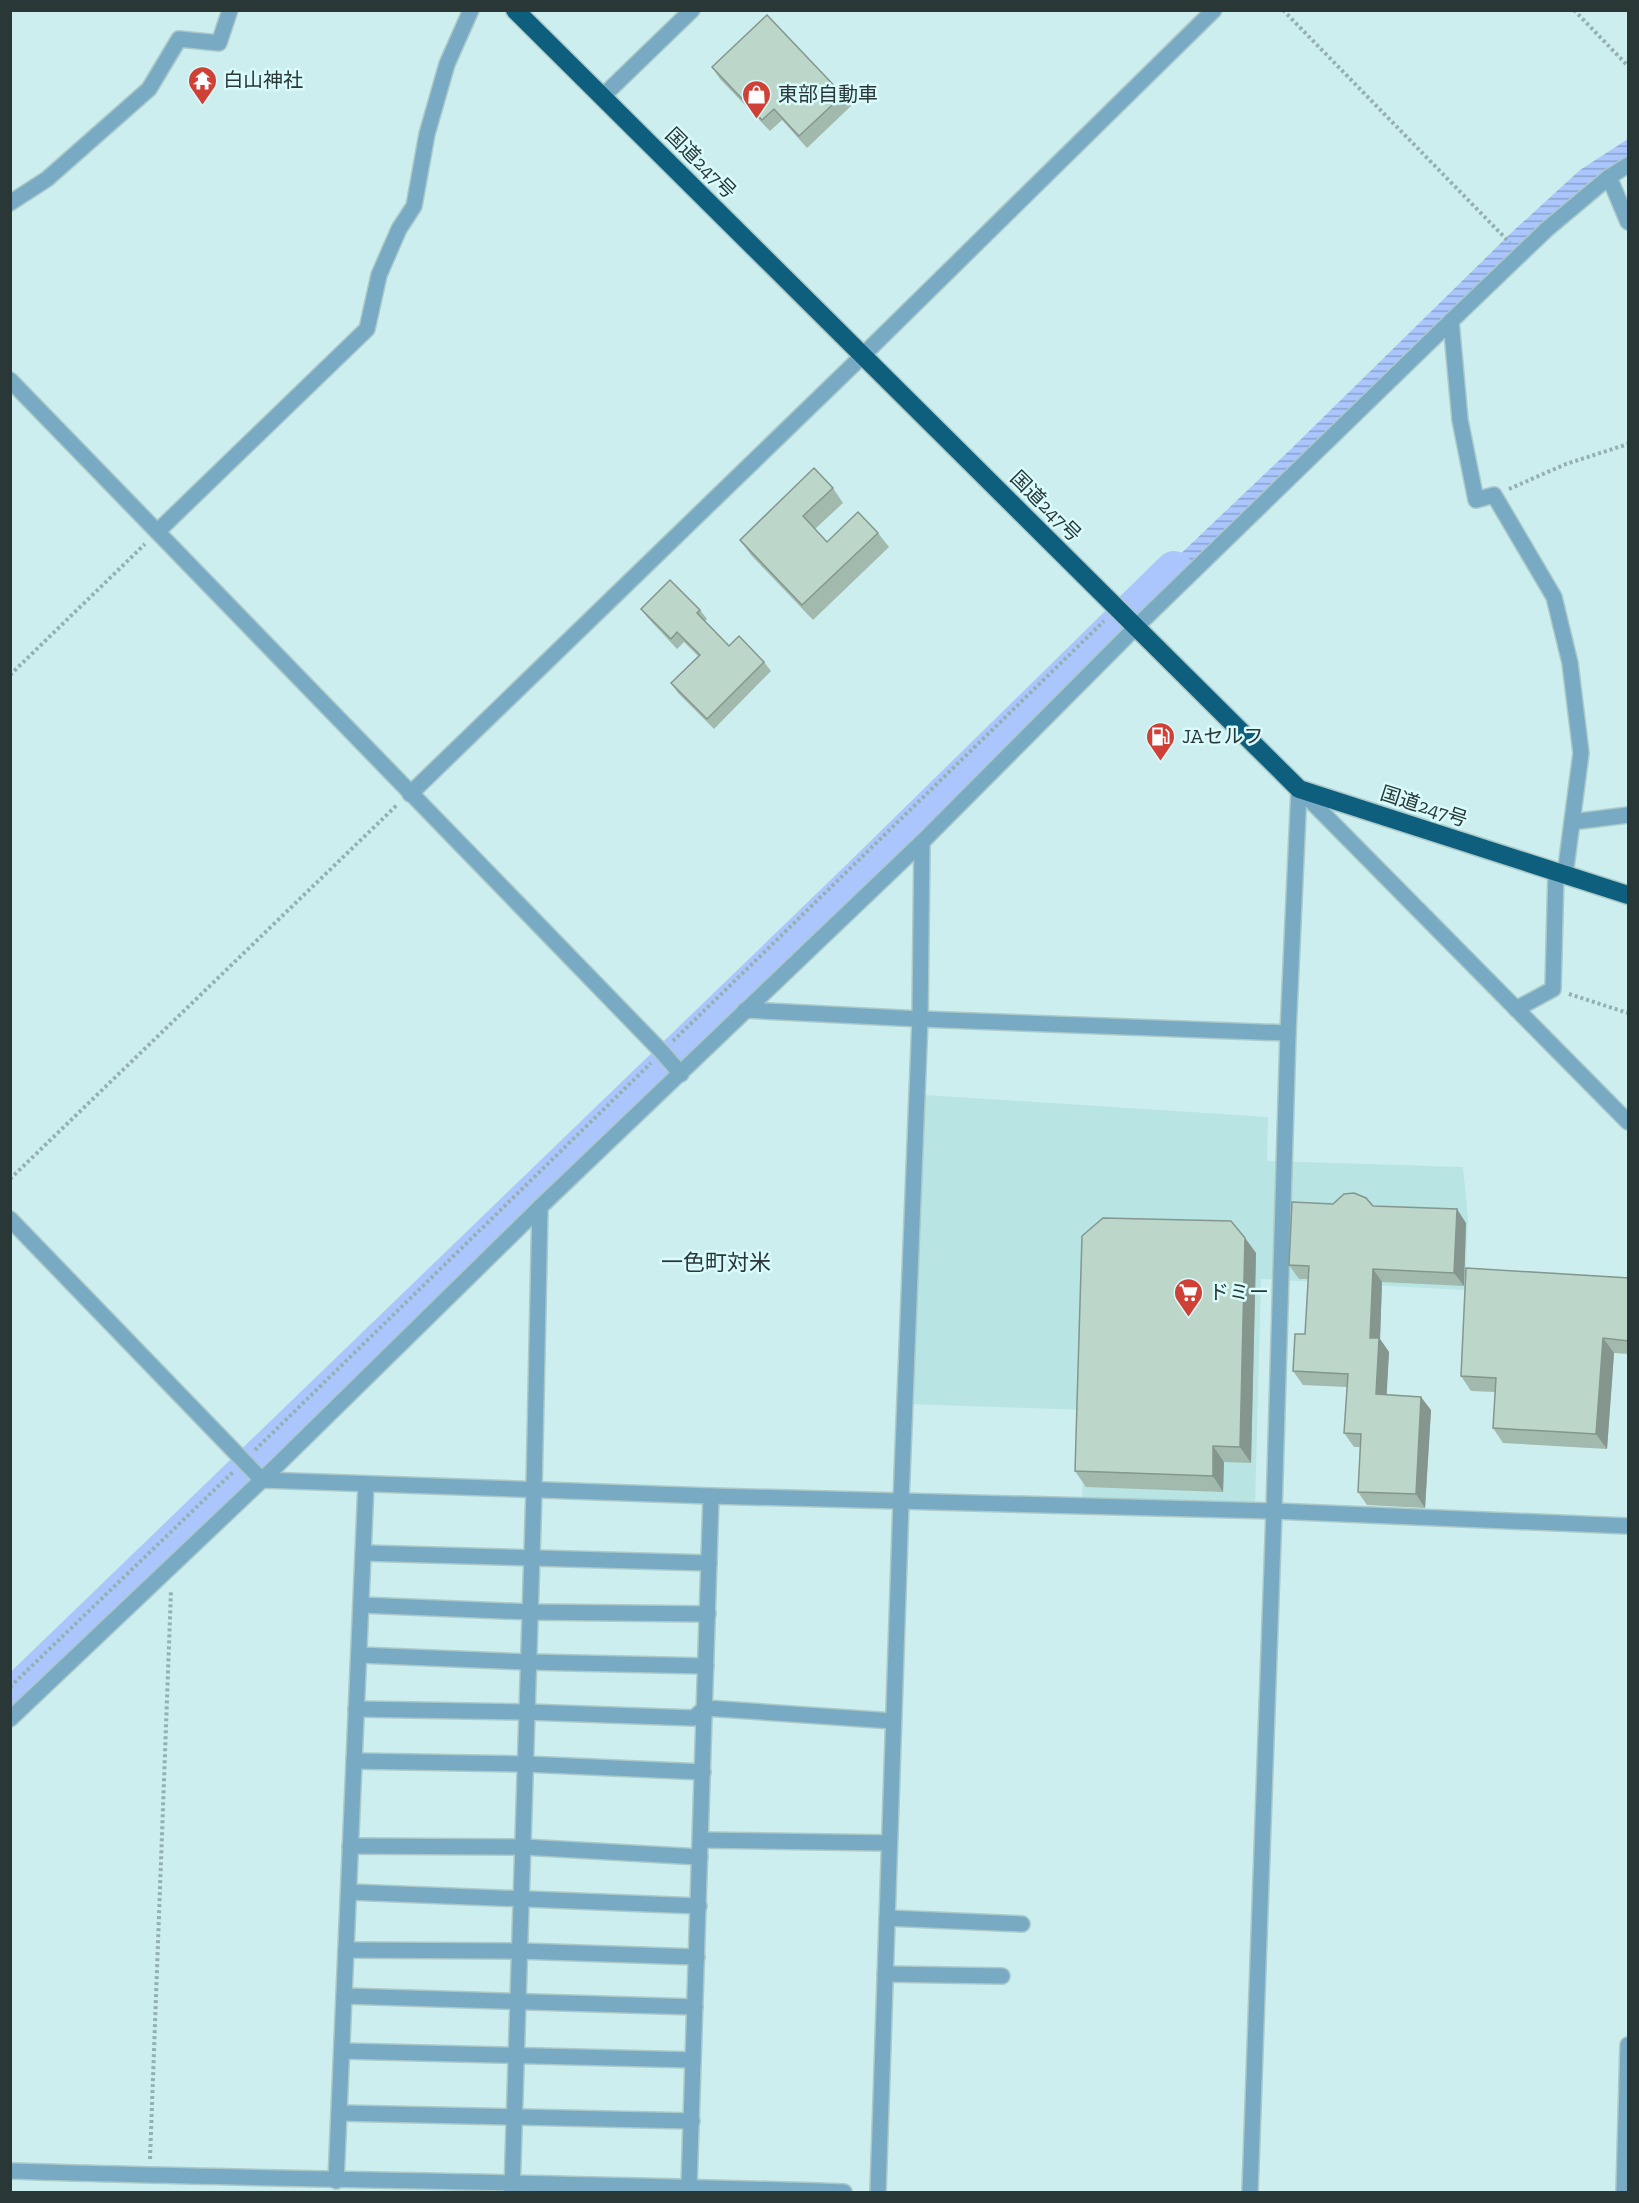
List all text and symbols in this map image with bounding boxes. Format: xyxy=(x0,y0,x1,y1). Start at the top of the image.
temple icon: 白山神社 xyxy=(186,64,218,106)
place label: 白山神社 xyxy=(223,68,303,92)
shop icon: 東部自動車 xyxy=(741,78,773,120)
place label: 東部自動車 xyxy=(778,82,878,106)
street label: 国道247号 xyxy=(661,123,741,203)
street label: 国道247号 xyxy=(1006,466,1086,546)
fuel station icon: JAセルフ xyxy=(1145,720,1177,762)
place label: JAセルフ xyxy=(1182,724,1263,748)
street label: 国道247号 xyxy=(1377,781,1471,831)
district label: 一色町対米 xyxy=(661,1249,771,1276)
supermarket icon: ドミー xyxy=(1172,1276,1204,1318)
place label: ドミー xyxy=(1209,1280,1269,1304)

